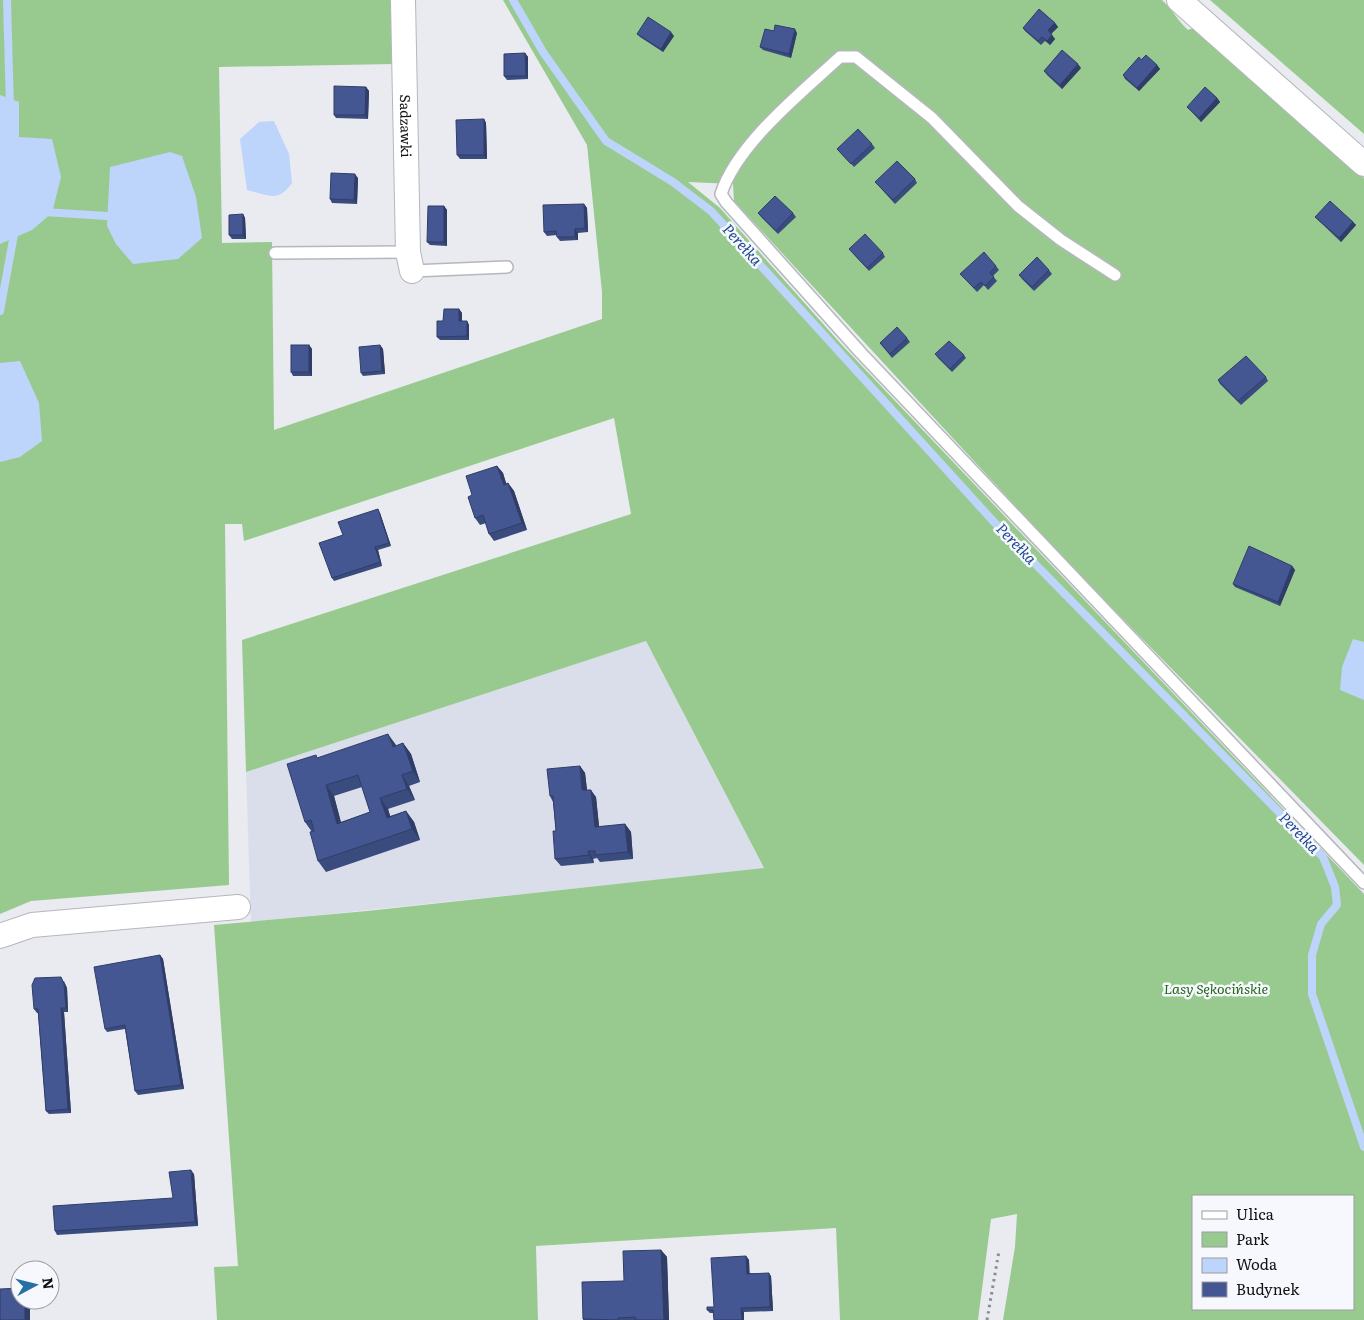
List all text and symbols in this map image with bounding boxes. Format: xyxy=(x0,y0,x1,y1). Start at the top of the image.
street label: Sadzawki xyxy=(396,94,417,158)
water label: Perełka xyxy=(718,218,769,271)
water label: Perełka xyxy=(991,517,1043,569)
water label: Perełka xyxy=(1274,806,1326,858)
park label: Lasy Sękocińskie xyxy=(1164,978,1269,998)
legend xyxy=(1192,1195,1354,1310)
text: Ulica xyxy=(1236,1202,1275,1225)
text: Park xyxy=(1236,1227,1270,1250)
text: Woda xyxy=(1236,1252,1278,1275)
north arrow xyxy=(10,1260,60,1310)
text: N xyxy=(38,1276,60,1291)
text: Budynek xyxy=(1236,1277,1300,1300)

